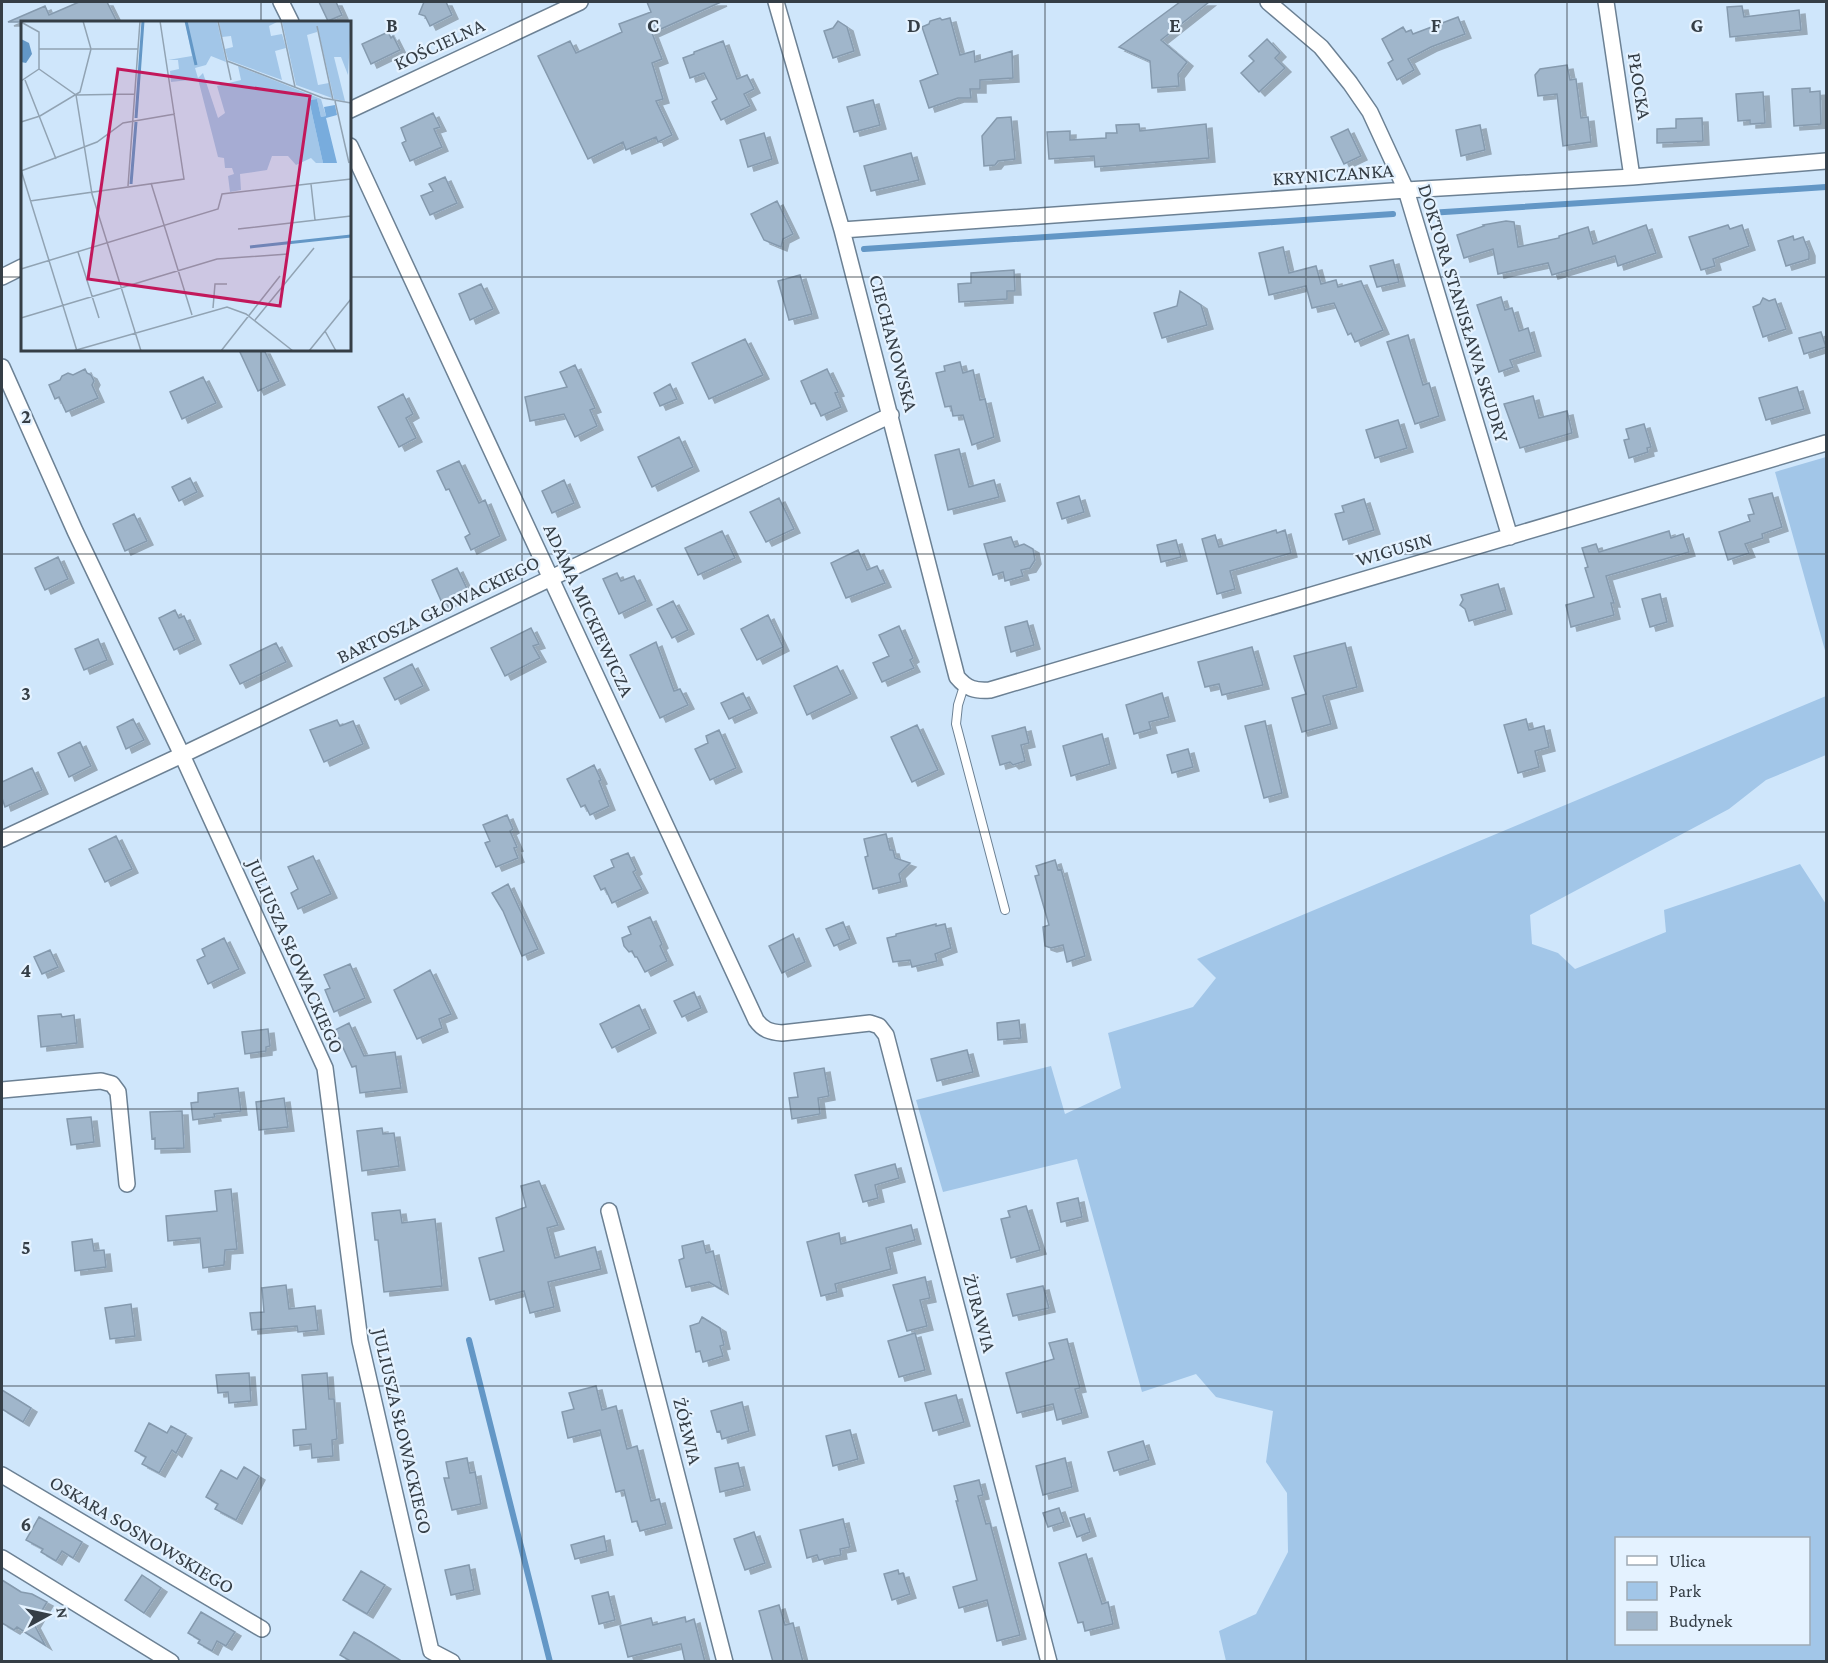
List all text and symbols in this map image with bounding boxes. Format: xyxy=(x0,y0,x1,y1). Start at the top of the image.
street label: KOŚCIELNA xyxy=(390,13,488,75)
text: B xyxy=(386,14,398,36)
text: C xyxy=(647,14,659,36)
text: D xyxy=(907,14,921,36)
text: E xyxy=(1169,14,1181,36)
text: F xyxy=(1431,14,1442,36)
text: G xyxy=(1691,14,1704,36)
inset map xyxy=(21,21,351,351)
street label: PŁOCKA xyxy=(1624,51,1656,122)
street label: KRYNICZANKA xyxy=(1272,159,1395,189)
street label: DOKTORA STANISŁAWA SKUDRY xyxy=(1414,181,1514,445)
street label: CIECHANOWSKA xyxy=(865,272,923,415)
text: 2 xyxy=(21,405,31,427)
street label: ADAMA MICKIEWICZA xyxy=(539,520,639,701)
street label: WIGUSIN xyxy=(1353,528,1435,570)
street label: BARTOSZA GŁOWACKIEGO xyxy=(333,550,543,668)
text: 3 xyxy=(21,682,31,704)
street label: JULIUSZA SŁOWACKIEGO xyxy=(241,854,349,1057)
text: 4 xyxy=(21,959,32,981)
text: 5 xyxy=(21,1236,31,1258)
street label: ŻURAWIA xyxy=(959,1271,1001,1355)
street label: JULIUSZA SŁOWACKIEGO xyxy=(367,1324,437,1536)
street label: ŻÓŁWIA xyxy=(669,1395,707,1467)
street label: OSKARA SOSNOWSKIEGO xyxy=(46,1470,238,1598)
text: 6 xyxy=(21,1513,31,1535)
legend xyxy=(1615,1537,1810,1645)
text: Ulica xyxy=(1669,1551,1706,1571)
text: Park xyxy=(1669,1581,1701,1601)
north arrow xyxy=(18,1585,78,1645)
text: N xyxy=(53,1606,72,1620)
text: Budynek xyxy=(1669,1611,1733,1631)

